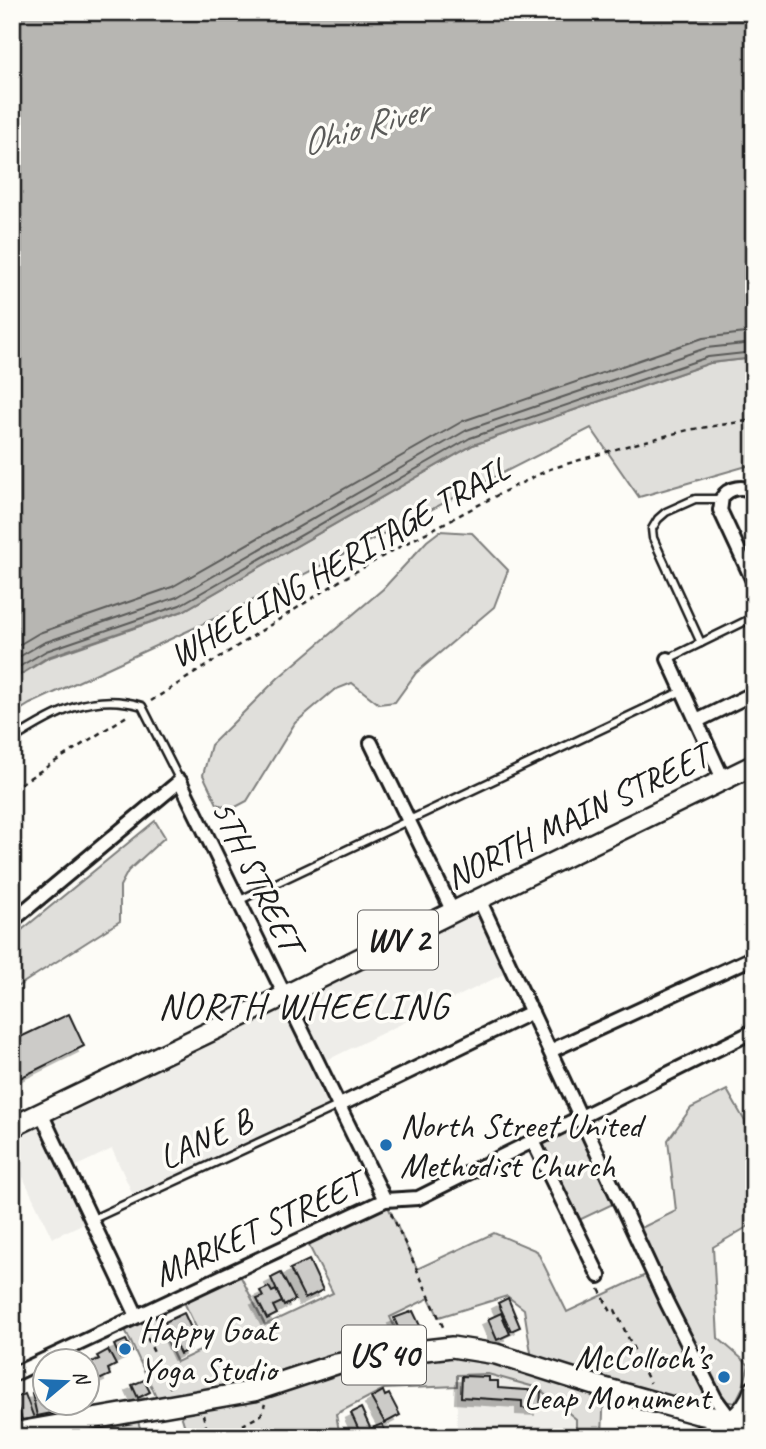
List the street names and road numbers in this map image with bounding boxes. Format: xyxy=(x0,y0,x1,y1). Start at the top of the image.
street label: WHEELING HERITAGE TRAIL xyxy=(161,446,518,678)
street label: NORTH MAIN STREET xyxy=(438,730,722,899)
street label: 5TH STREET xyxy=(201,793,317,967)
road number: WV 2 xyxy=(358,910,438,970)
street label: LANE B xyxy=(151,1097,261,1180)
street label: MARKET STREET xyxy=(146,1158,376,1297)
road number: US 40 xyxy=(342,1326,426,1385)

